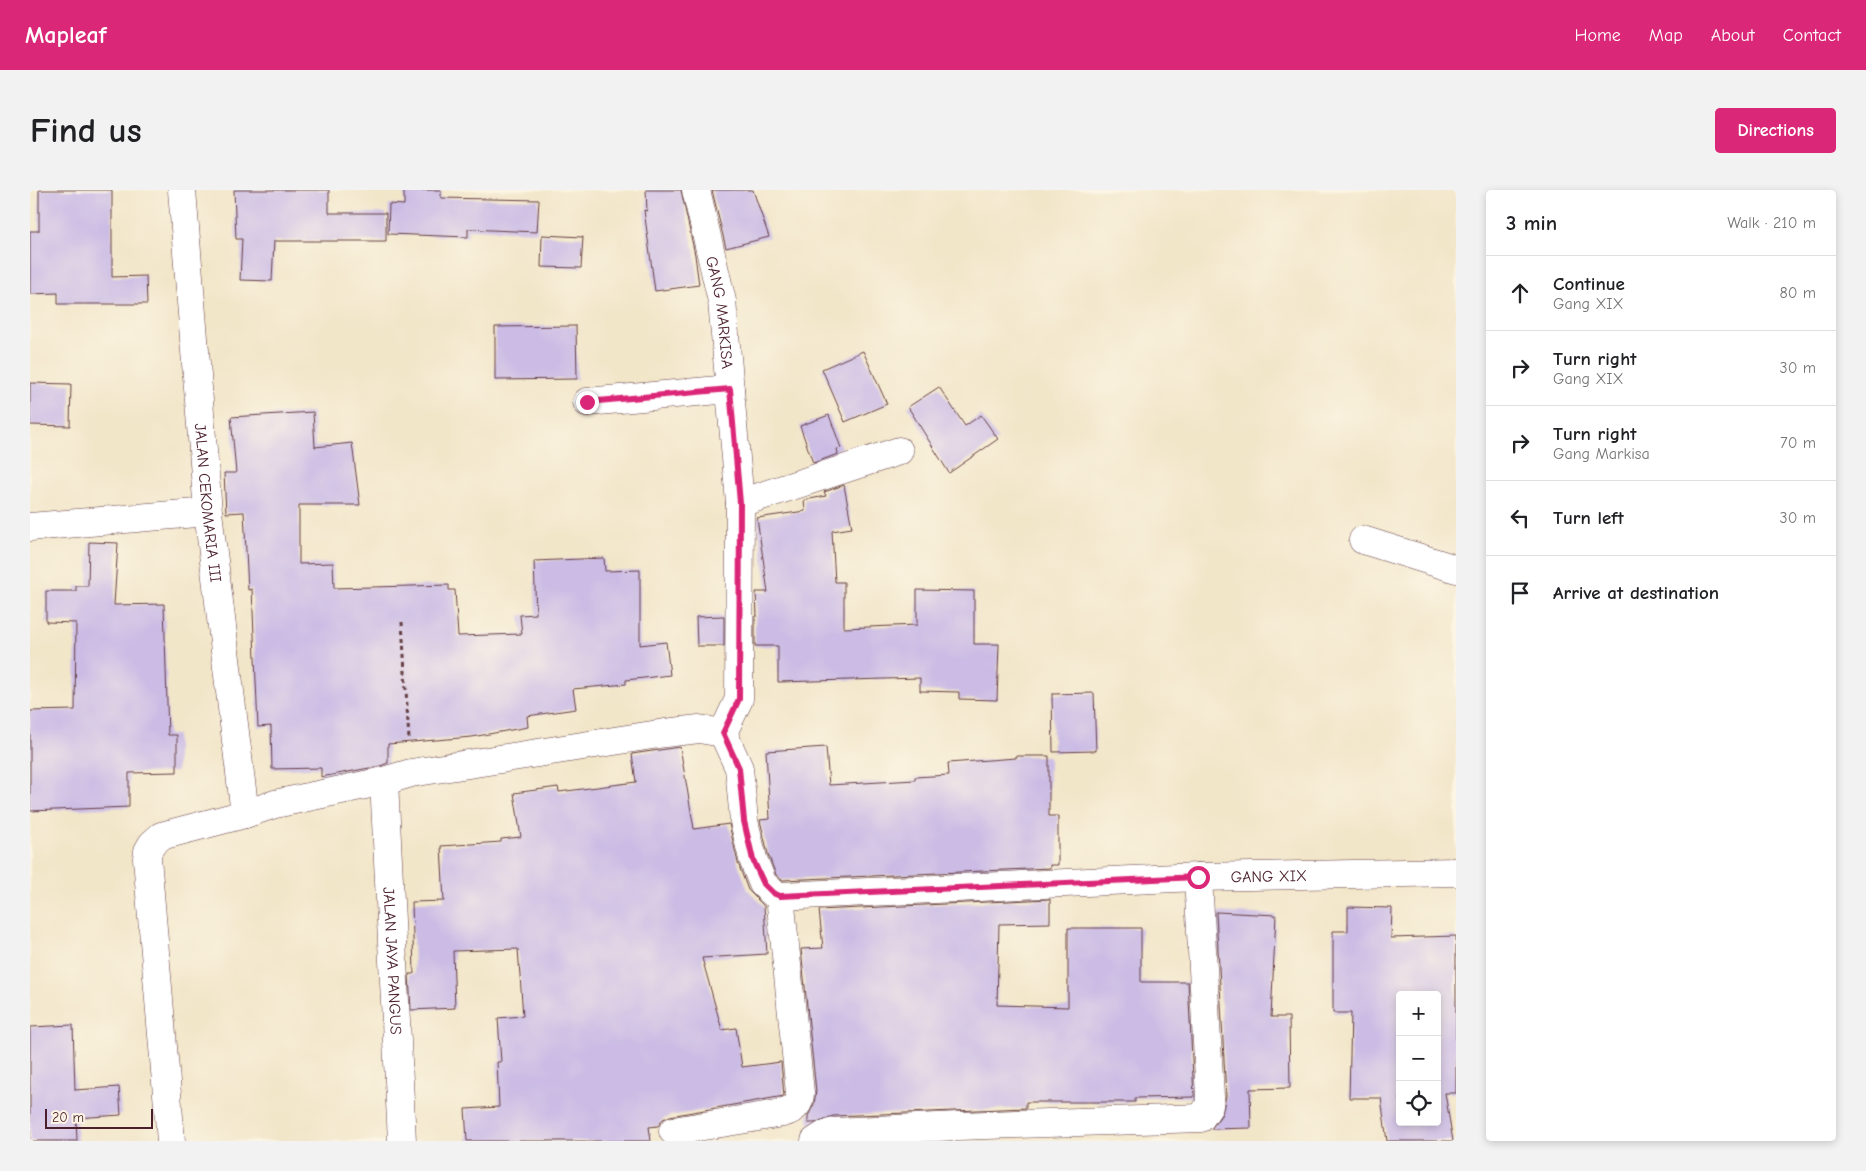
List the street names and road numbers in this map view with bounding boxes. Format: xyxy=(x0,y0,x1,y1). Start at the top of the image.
street label: GANG MARKISA xyxy=(702,254,736,370)
street label: JALAN CEKOMARIA III xyxy=(191,423,225,584)
street label: GANG XIX xyxy=(1230,867,1307,886)
street label: JALAN JAYA PANGUS xyxy=(379,887,405,1035)

